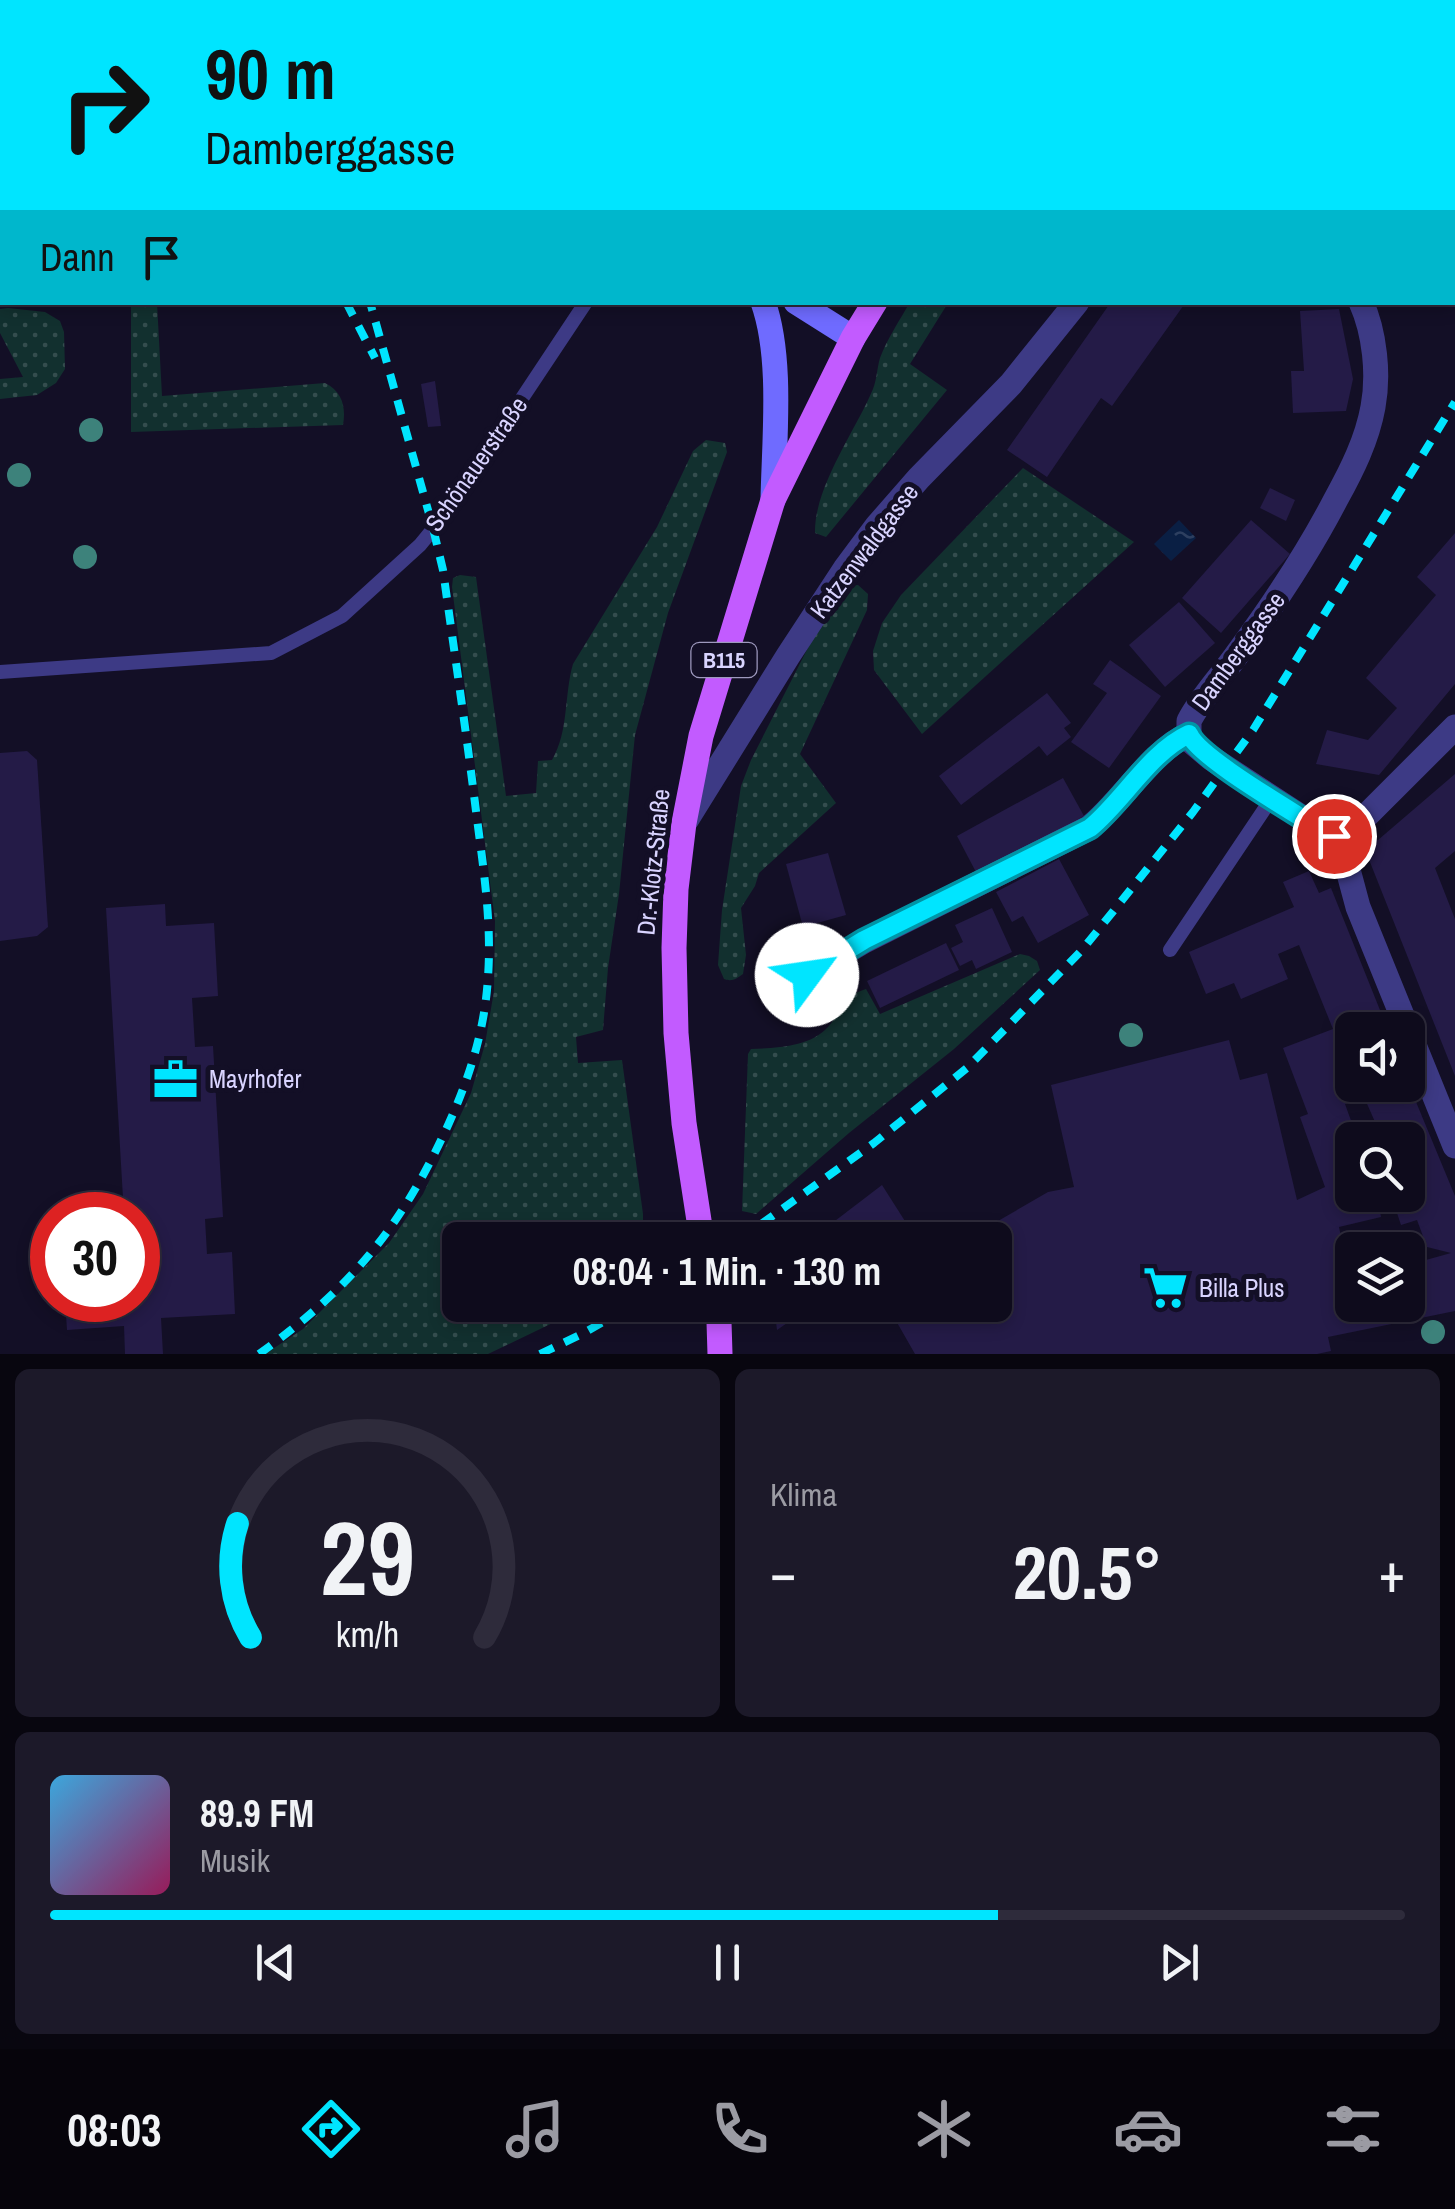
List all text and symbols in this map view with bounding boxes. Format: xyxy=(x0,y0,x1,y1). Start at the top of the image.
text: 90 m xyxy=(205,27,336,121)
icon: right xyxy=(40,40,170,170)
text: Damberggasse xyxy=(205,117,455,178)
icon: arrive xyxy=(134,230,189,285)
text: Dann xyxy=(40,232,114,283)
street label: Schönauerstraße xyxy=(417,390,535,538)
street label: Katzenwaldgasse xyxy=(802,477,926,625)
street label: Damberggasse xyxy=(1183,585,1293,717)
road number: B115 xyxy=(692,643,756,677)
street label: Dr.-Klotz-Straße xyxy=(628,787,678,937)
pin xyxy=(1292,794,1377,879)
icon: arrive xyxy=(1307,809,1362,864)
position arrow xyxy=(755,923,859,1027)
map controls xyxy=(1335,1012,1425,1322)
button: sound xyxy=(1335,1012,1425,1102)
office icon: Mayrhofer xyxy=(152,1055,200,1103)
place label: Mayrhofer xyxy=(209,1062,301,1096)
button: search xyxy=(1335,1122,1425,1212)
speed limit sign: 30 xyxy=(30,1192,160,1322)
button: layers xyxy=(1335,1232,1425,1322)
text: 08:04 · 1 Min. · 130 m xyxy=(573,1246,881,1297)
supermarket icon: Billa Plus xyxy=(1142,1264,1190,1312)
place label: Billa Plus xyxy=(1199,1271,1284,1305)
text: Klima xyxy=(770,1473,837,1516)
text: 29 xyxy=(320,1487,415,1627)
text: 20.5° xyxy=(1013,1521,1162,1622)
text: − xyxy=(770,1535,796,1609)
text: + xyxy=(1379,1535,1405,1609)
text: km/h xyxy=(336,1610,399,1658)
text: 89.9 FM xyxy=(200,1788,314,1839)
text: Musik xyxy=(200,1839,270,1882)
icon: previous xyxy=(248,1935,303,1990)
icon: pause xyxy=(700,1935,755,1990)
icon: next xyxy=(1152,1935,1207,1990)
icon: directions xyxy=(296,2094,366,2164)
icon: music xyxy=(500,2094,570,2164)
icon: phone xyxy=(705,2094,775,2164)
icon: climate xyxy=(909,2094,979,2164)
icon: car xyxy=(1113,2094,1183,2164)
icon: filters xyxy=(1318,2094,1388,2164)
text: 08:03 xyxy=(67,2099,162,2160)

